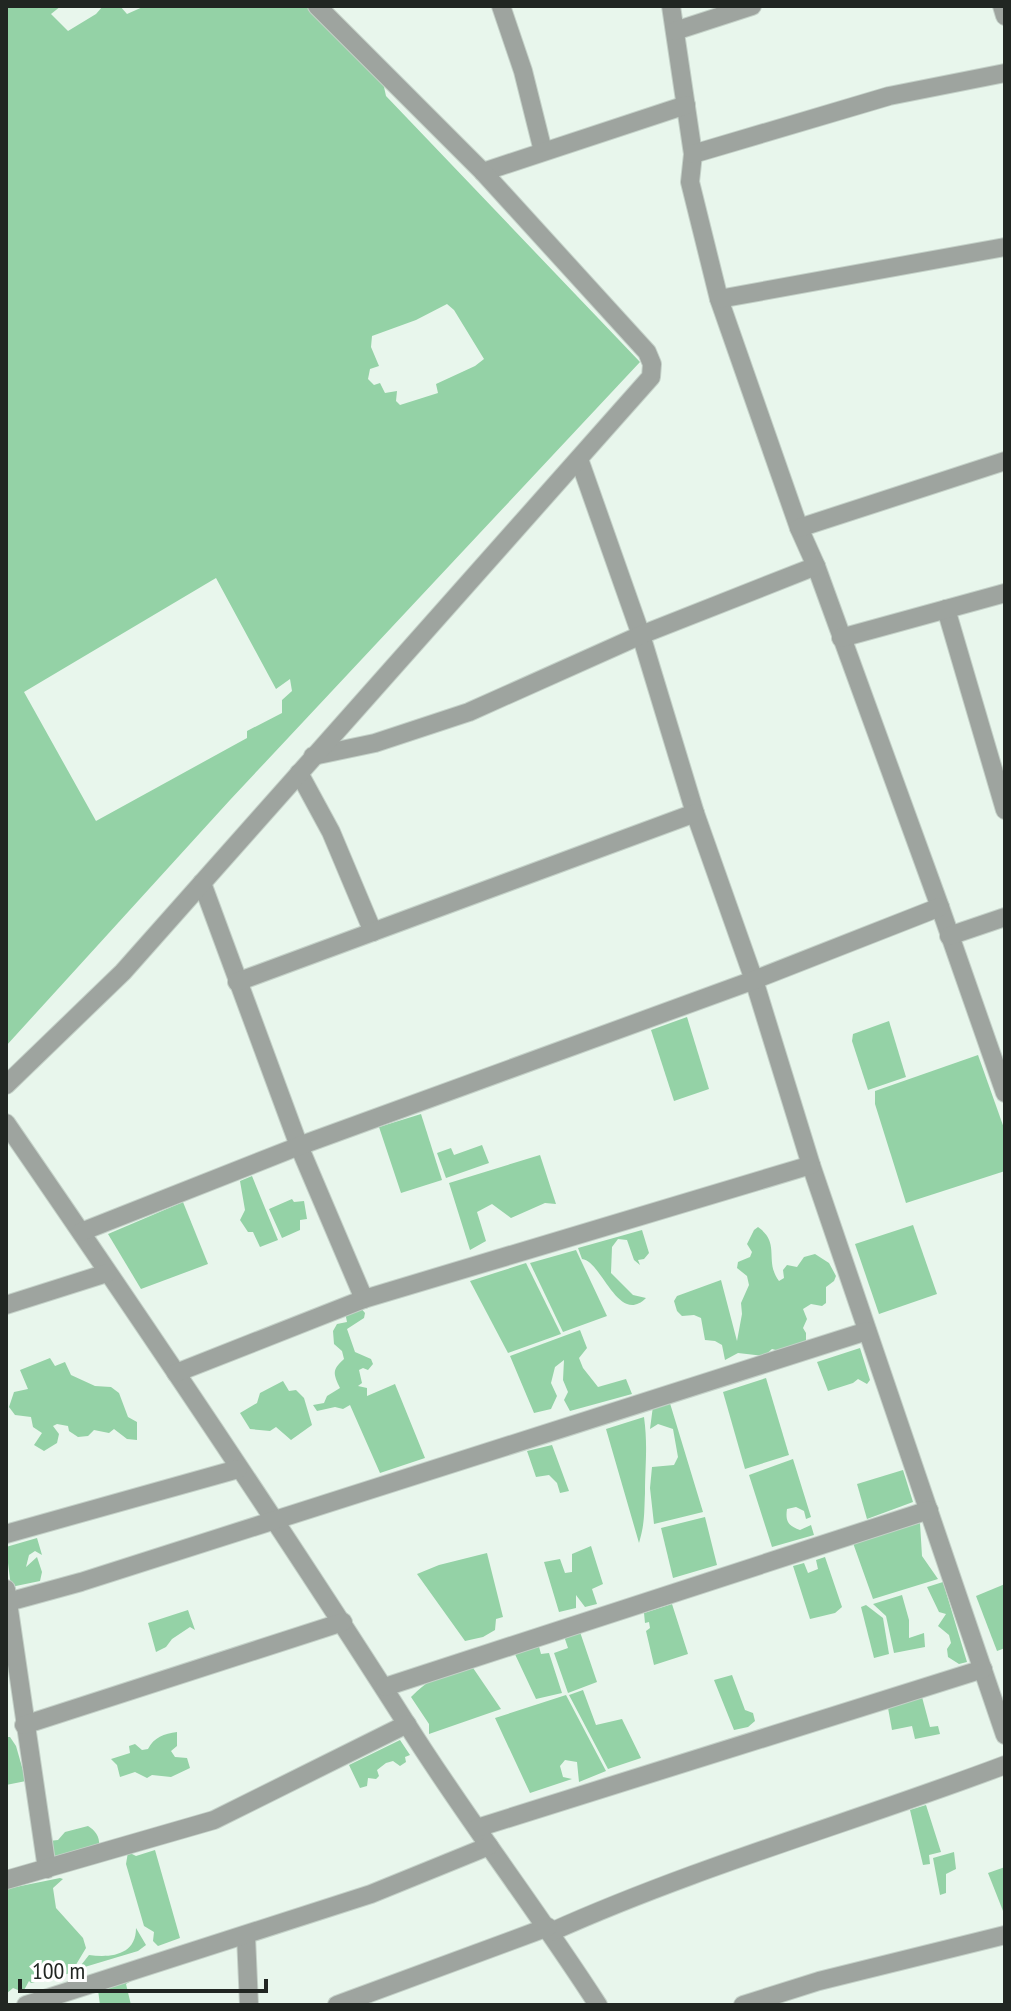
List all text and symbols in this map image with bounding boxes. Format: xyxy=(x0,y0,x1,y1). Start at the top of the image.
scale bar xyxy=(20,1943,266,1993)
text: 100 m xyxy=(32,1955,85,1986)

